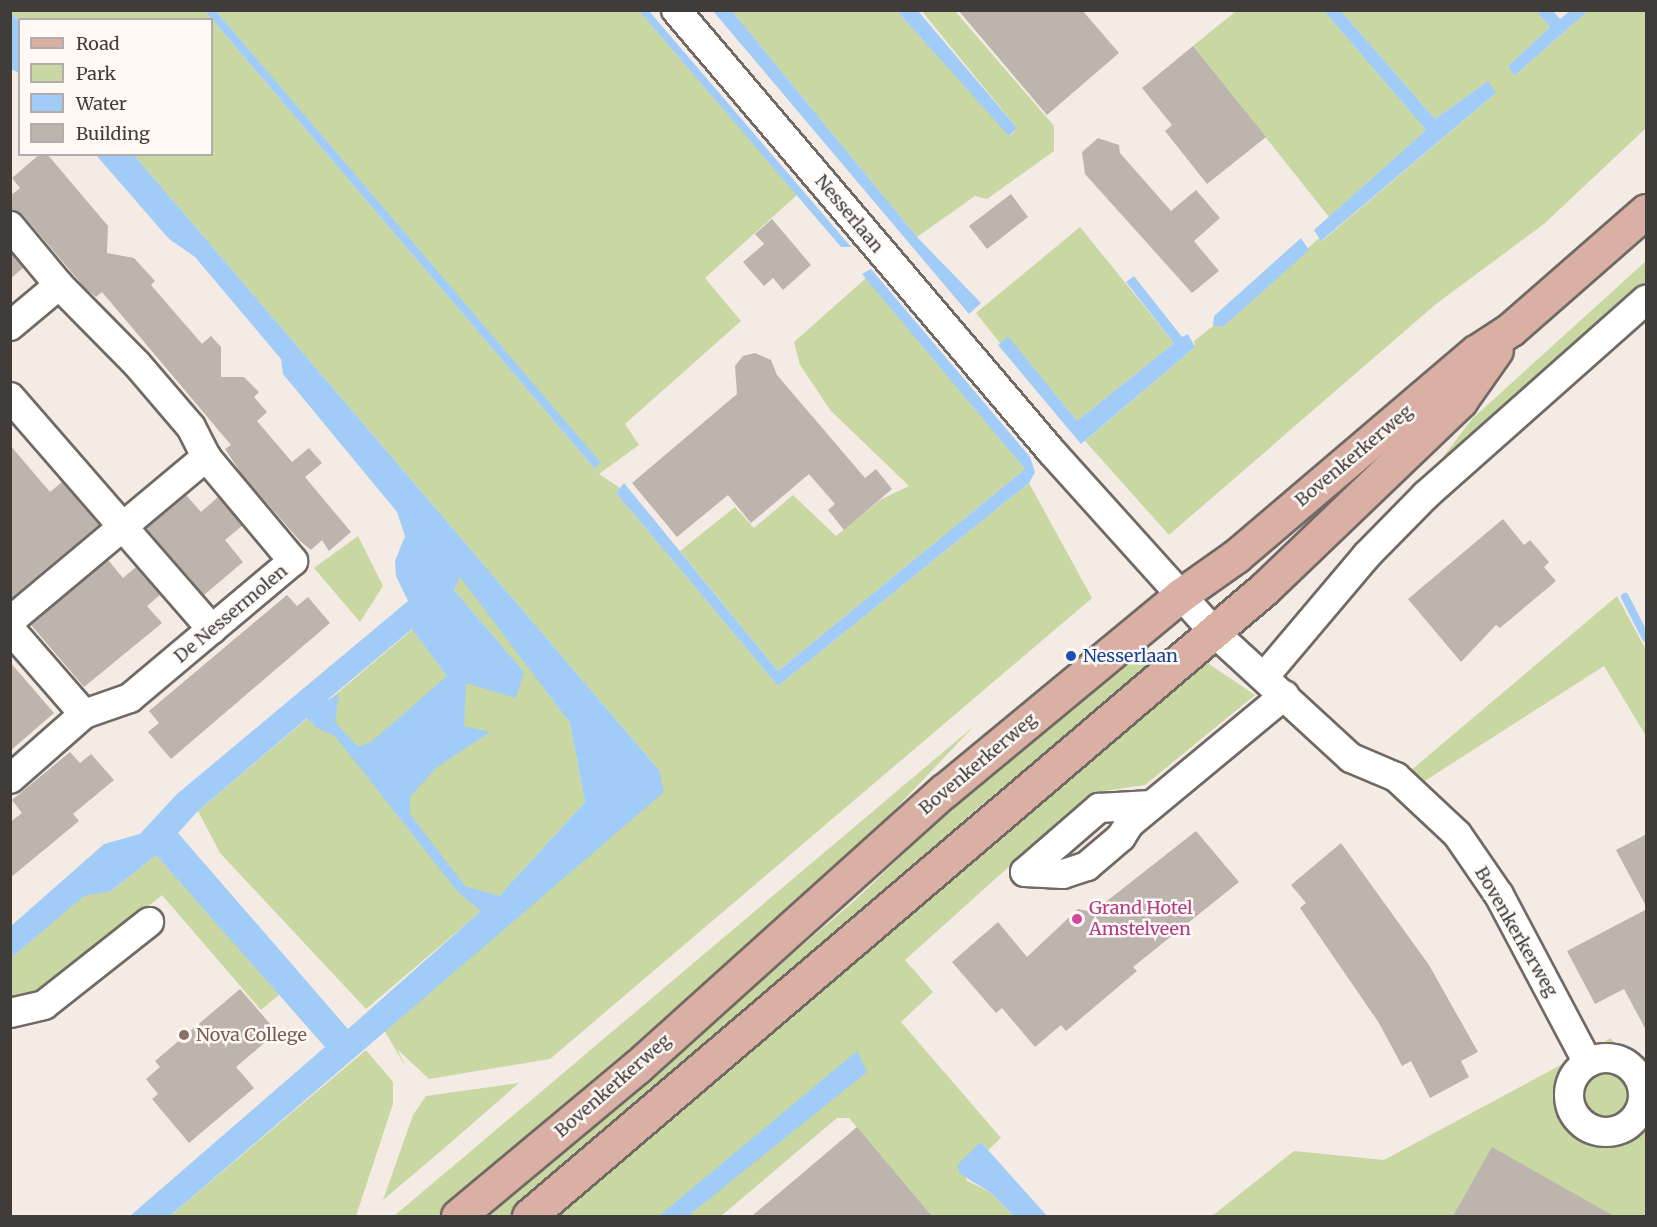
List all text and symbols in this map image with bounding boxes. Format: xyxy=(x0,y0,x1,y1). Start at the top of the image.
legend xyxy=(18,18,213,156)
text: Road xyxy=(76,32,120,55)
text: Park xyxy=(76,62,116,85)
text: Water xyxy=(76,92,127,115)
text: Building xyxy=(76,122,150,145)
street label: Nesserlaan xyxy=(810,171,888,257)
street label: Bovenkerkerweg xyxy=(1291,401,1417,511)
street label: De Nessermolen xyxy=(170,560,292,668)
place label: Nesserlaan xyxy=(1083,645,1178,667)
marker: Nesserlaan xyxy=(1064,649,1078,663)
street label: Bovenkerkerweg xyxy=(915,709,1041,819)
street label: Bovenkerkerweg xyxy=(1470,863,1562,1001)
place label: Grand Hotel Amstelveen xyxy=(1089,898,1193,940)
marker: Grand Hotel Amstelveen xyxy=(1070,912,1084,926)
place label: Nova College xyxy=(196,1024,307,1046)
marker: Nova College xyxy=(177,1028,191,1042)
street label: Bovenkerkerweg xyxy=(551,1030,675,1142)

